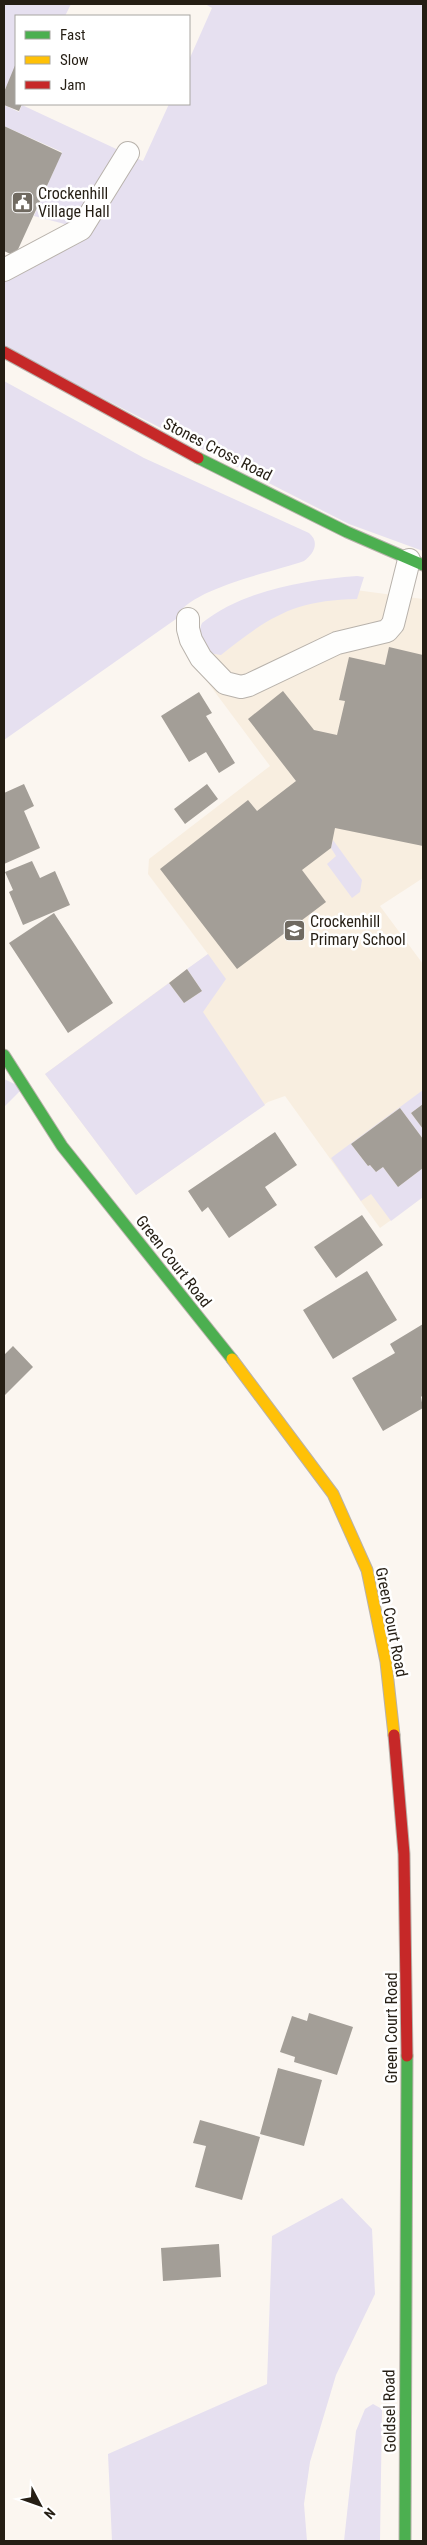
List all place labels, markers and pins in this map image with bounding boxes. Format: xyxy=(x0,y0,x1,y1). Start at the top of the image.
place label: Crockenhill Village Hall xyxy=(38,184,110,221)
public building icon: Crockenhill Village Hall xyxy=(10,190,34,214)
place label: Crockenhill Primary School xyxy=(310,912,406,949)
school or university icon: Crockenhill Primary School xyxy=(282,918,306,942)

